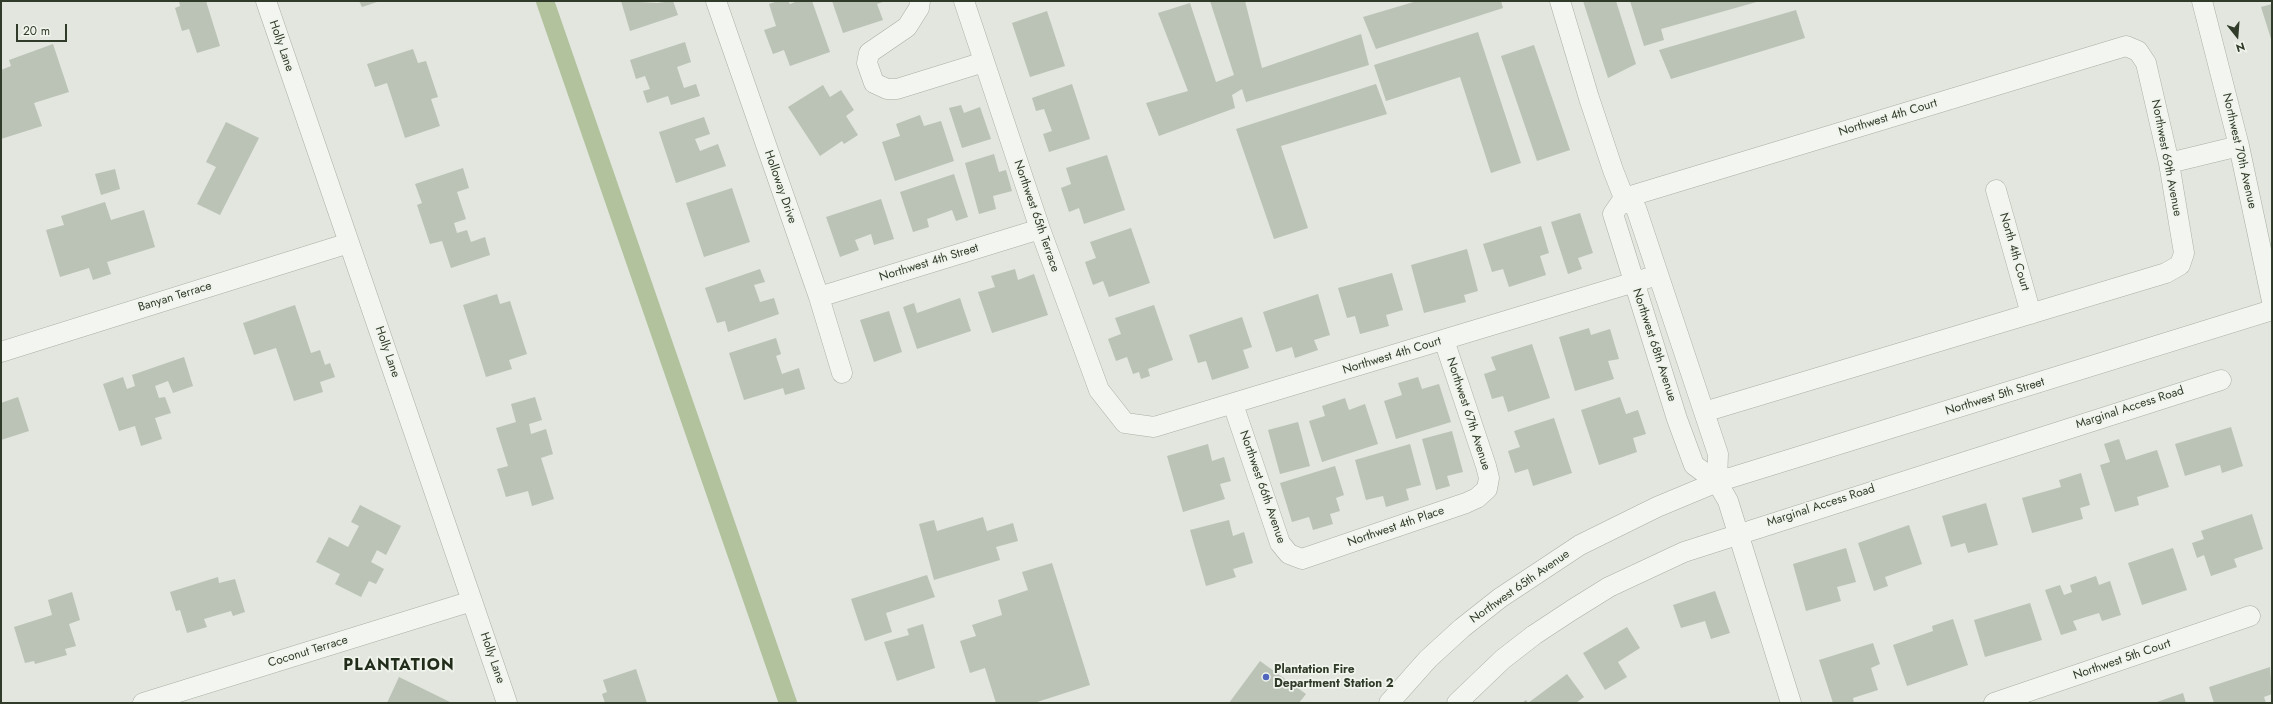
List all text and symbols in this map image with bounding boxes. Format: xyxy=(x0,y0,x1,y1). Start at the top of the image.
scale bar xyxy=(18,16,69,42)
north arrow xyxy=(2217,16,2257,56)
street label: Holly Lane xyxy=(266,19,296,73)
text: 20 m xyxy=(23,22,50,40)
text: N xyxy=(2234,39,2247,56)
street label: Northwest 70th Avenue xyxy=(2219,92,2259,210)
street label: Northwest 4th Court xyxy=(1837,96,1939,140)
street label: Northwest 69th Avenue xyxy=(2148,98,2184,218)
street label: Holloway Drive xyxy=(761,149,799,225)
street label: Northwest 65th Terrace xyxy=(1010,158,1062,274)
street label: North 4th Court xyxy=(1996,211,2032,293)
street label: Northwest 4th Street xyxy=(878,241,980,285)
street label: Banyan Terrace xyxy=(136,279,214,315)
street label: Northwest 68th Avenue xyxy=(1629,287,1679,403)
street label: Holly Lane xyxy=(372,325,402,379)
street label: Northwest 4th Court xyxy=(1341,334,1443,378)
street label: Northwest 67th Avenue xyxy=(1443,356,1493,472)
street label: Northwest 5th Street xyxy=(1944,375,2046,419)
street label: Marginal Access Road xyxy=(2074,384,2186,432)
street label: Northwest 66th Avenue xyxy=(1236,429,1288,545)
street label: Marginal Access Road xyxy=(1765,482,1877,530)
street label: Northwest 4th Place xyxy=(1346,504,1446,550)
street label: Northwest 65th Avenue xyxy=(1467,547,1573,627)
street label: Holly Lane xyxy=(477,631,507,685)
street label: Coconut Terrace xyxy=(266,633,350,671)
street label: Northwest 5th Court xyxy=(2071,637,2173,683)
district label: PLANTATION xyxy=(343,656,455,676)
place label: Plantation Fire Department Station 2 xyxy=(1274,663,1394,691)
marker: Plantation Fire Department Station 2 xyxy=(1261,672,1271,682)

